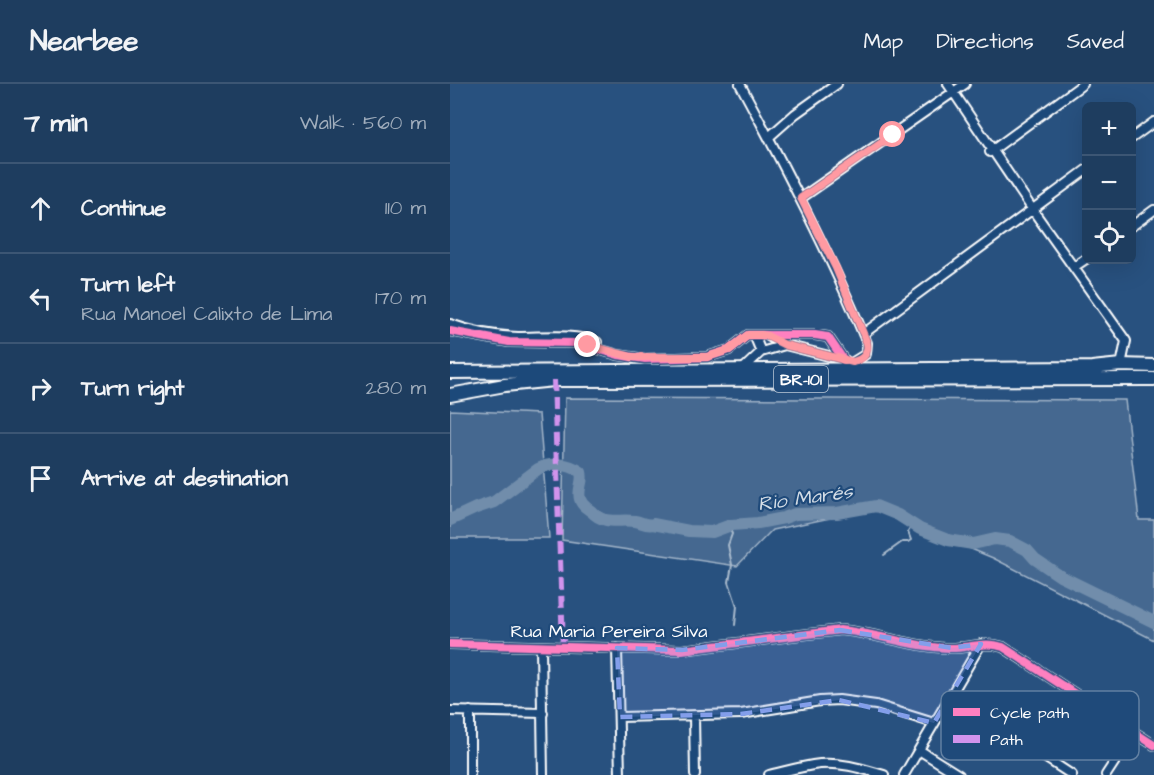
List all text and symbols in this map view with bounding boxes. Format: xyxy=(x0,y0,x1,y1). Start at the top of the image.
text: Nearbee xyxy=(30,22,138,61)
text: Map xyxy=(863,27,903,56)
text: Directions xyxy=(936,27,1034,56)
text: Saved xyxy=(1067,27,1124,56)
map controls xyxy=(1082,102,1136,264)
button: + xyxy=(1082,102,1136,156)
text: 7 min xyxy=(24,105,88,141)
text: Walk · 560 m xyxy=(300,109,426,137)
route start xyxy=(879,121,905,147)
button: − xyxy=(1082,156,1136,210)
icon: ahead xyxy=(24,192,57,225)
text: Continue xyxy=(81,193,166,224)
text: 110 m xyxy=(385,194,426,222)
button: locate xyxy=(1082,210,1136,264)
text: Turn left xyxy=(81,269,175,300)
icon: left xyxy=(24,282,57,315)
text: 170 m xyxy=(375,284,426,312)
text: Rua Manoel Calixto de Lima xyxy=(81,300,333,328)
route end xyxy=(574,331,600,357)
road number: BR-101 xyxy=(774,366,828,392)
icon: right xyxy=(24,372,57,405)
text: Turn right xyxy=(81,373,184,404)
text: 280 m xyxy=(365,374,426,402)
icon: arrive xyxy=(24,462,57,495)
text: Arrive at destination xyxy=(81,463,288,494)
water label: Rio Marés xyxy=(756,477,855,518)
street label: Rua Maria Pereira Silva xyxy=(511,619,707,644)
legend xyxy=(941,691,1139,760)
text: Cycle path xyxy=(990,702,1069,725)
text: Path xyxy=(990,729,1023,751)

